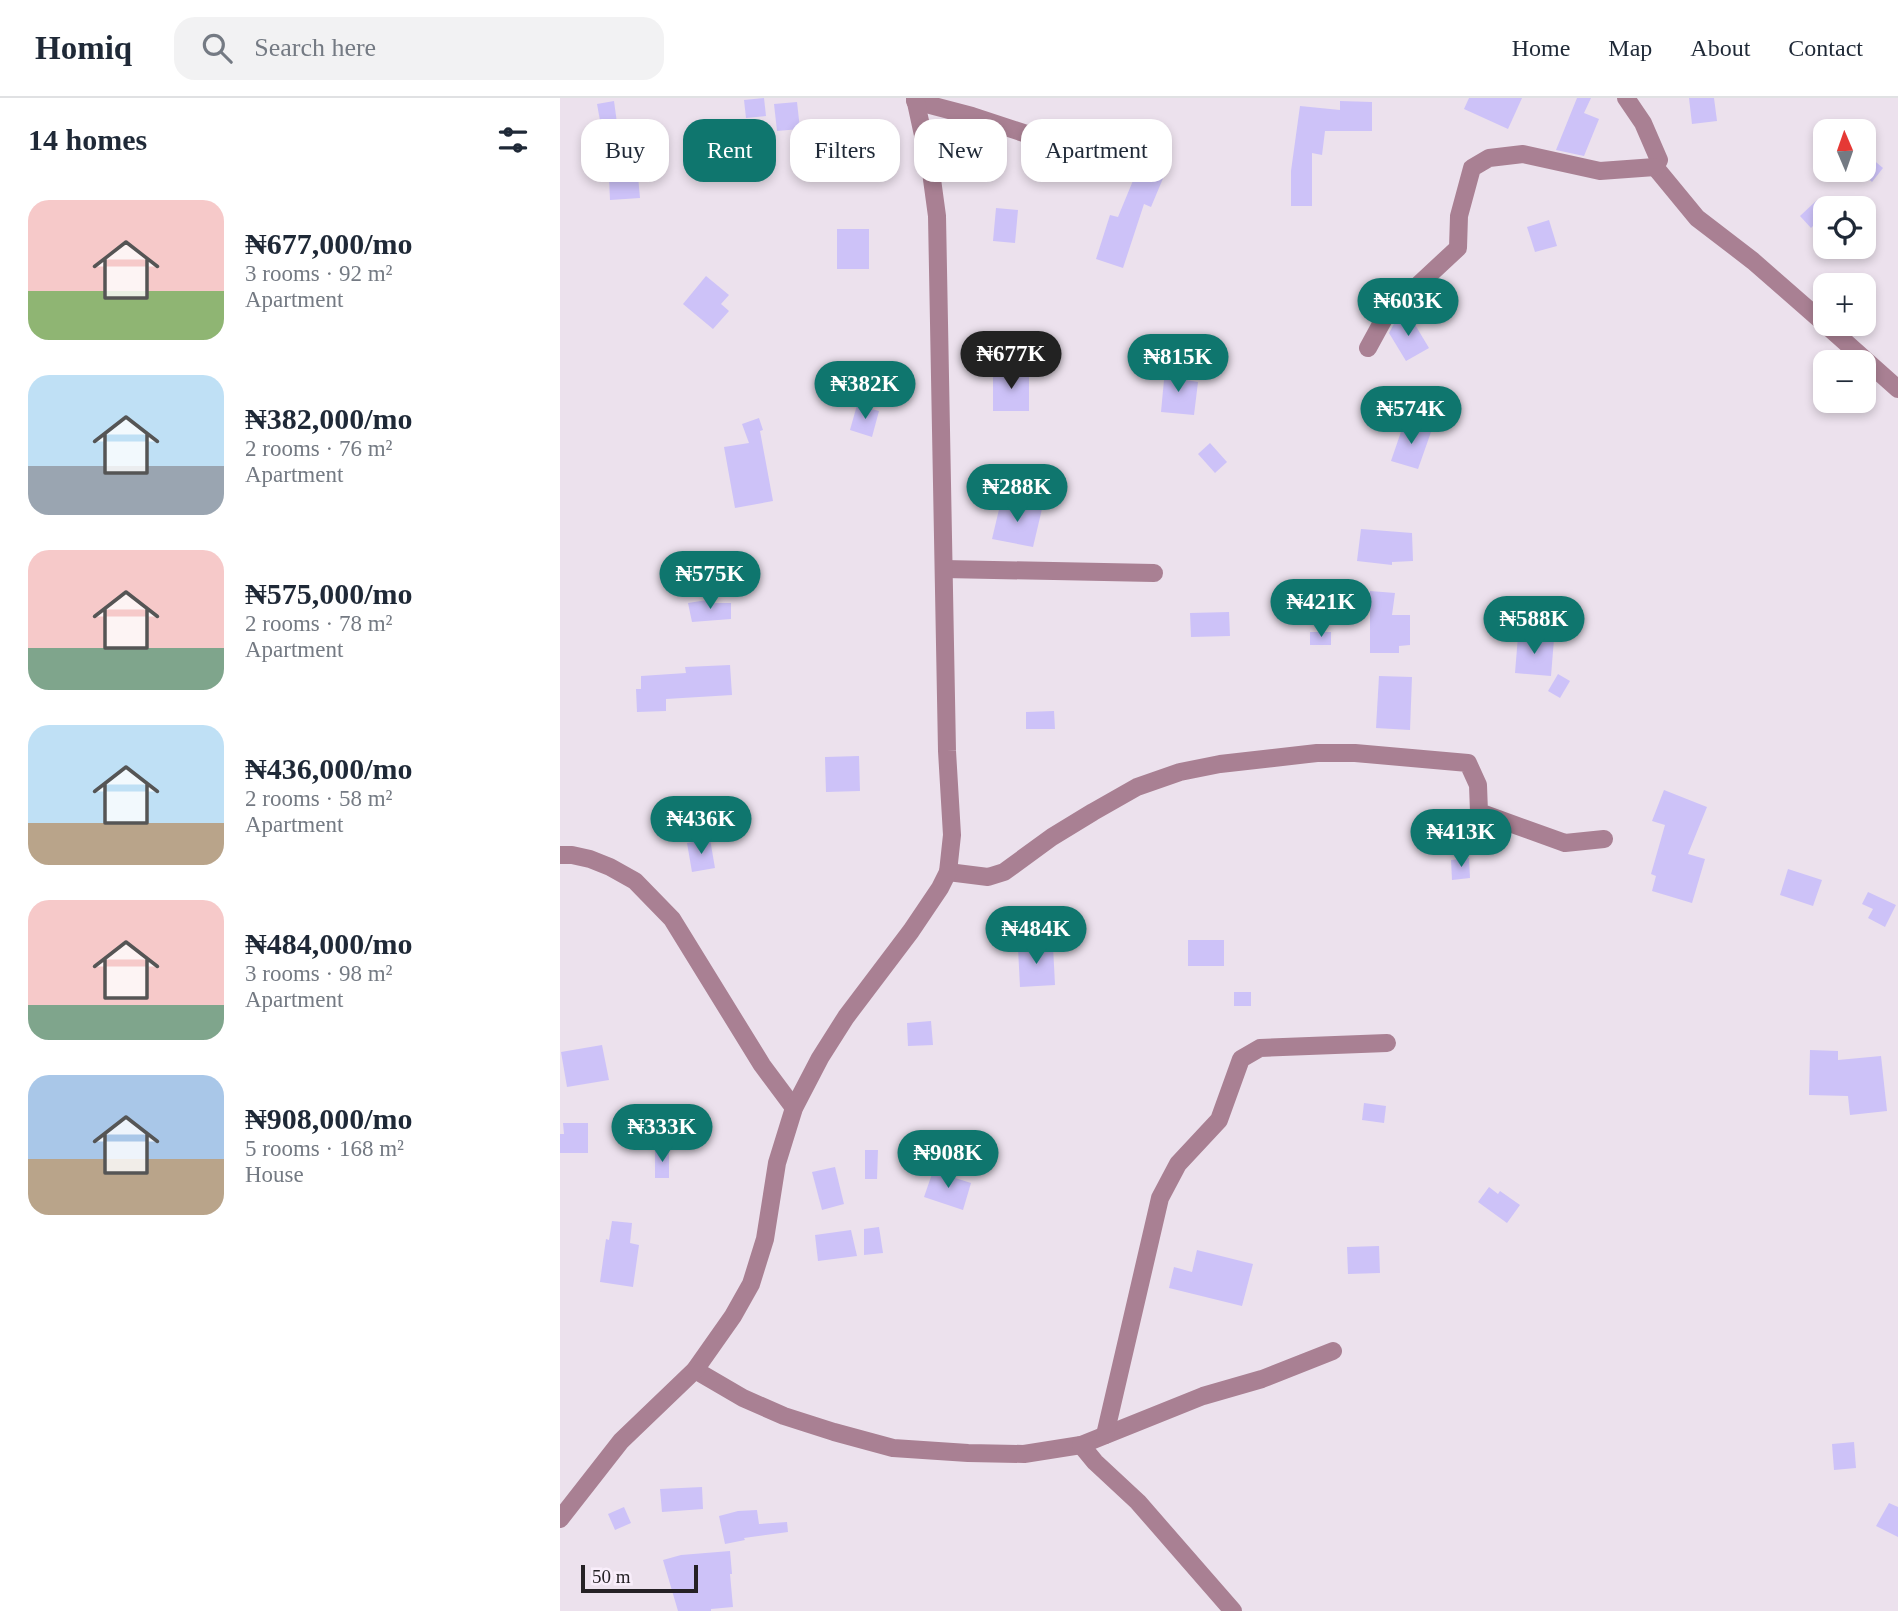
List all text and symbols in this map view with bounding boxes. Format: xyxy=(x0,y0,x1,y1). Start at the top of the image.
search box xyxy=(174,17,664,80)
icon: search xyxy=(198,29,236,67)
text: Homiq xyxy=(35,30,132,66)
text: Search here xyxy=(254,33,376,62)
text: Home xyxy=(1512,35,1570,61)
text: Map xyxy=(1608,35,1652,61)
text: About xyxy=(1690,35,1750,61)
text: Contact xyxy=(1788,35,1863,61)
chip: Buy xyxy=(581,119,669,182)
chip: Rent xyxy=(683,119,776,182)
chip: Filters xyxy=(790,119,900,182)
chip: New xyxy=(914,119,1007,182)
chip: Apartment xyxy=(1021,119,1172,182)
north arrow xyxy=(1813,119,1876,182)
map controls xyxy=(1813,119,1876,413)
icon: filters xyxy=(494,121,532,159)
text: 14 homes xyxy=(28,123,147,156)
button: locate xyxy=(1813,196,1876,259)
text: ₦677,000/mo xyxy=(245,227,413,260)
icon: home xyxy=(84,228,168,312)
text: 3 rooms · 92 m² xyxy=(245,261,392,286)
button: + xyxy=(1813,273,1876,336)
pin: ₦603K xyxy=(1359,278,1457,338)
text: Apartment xyxy=(245,287,343,312)
text: ₦603K xyxy=(1374,288,1443,313)
pin: ₦677K xyxy=(962,331,1060,391)
pin: ₦815K xyxy=(1129,334,1227,394)
text: ₦677K xyxy=(977,341,1046,366)
text: ₦815K xyxy=(1144,344,1213,369)
button: − xyxy=(1813,350,1876,413)
pin: ₦382K xyxy=(816,362,914,421)
text: ₦382K xyxy=(831,371,900,396)
pin: ₦574K xyxy=(1362,386,1460,446)
text: ₦574K xyxy=(1377,396,1446,421)
text: ₦382,000/mo xyxy=(245,402,413,435)
icon: home xyxy=(84,403,168,487)
text: 2 rooms · 76 m² xyxy=(245,436,392,461)
text: Apartment xyxy=(245,462,343,487)
pin: ₦288K xyxy=(968,464,1066,524)
text: ₦288K xyxy=(983,474,1052,499)
pin: ₦575K xyxy=(661,552,759,611)
text: ₦575K xyxy=(676,561,745,586)
text: ₦575,000/mo xyxy=(245,577,413,610)
icon: home xyxy=(84,578,168,662)
pin: ₦421K xyxy=(1272,580,1370,639)
text: ₦421K xyxy=(1287,589,1356,614)
pin: ₦588K xyxy=(1485,596,1583,656)
text: ₦588K xyxy=(1500,606,1569,631)
text: 2 rooms · 78 m² xyxy=(245,611,392,636)
text: Apartment xyxy=(245,637,343,662)
text: ₦436,000/mo xyxy=(245,752,413,785)
icon: home xyxy=(84,753,168,837)
text: 2 rooms · 58 m² xyxy=(245,786,392,811)
pin: ₦436K xyxy=(652,796,750,856)
text: ₦436K xyxy=(667,806,736,831)
pin: ₦413K xyxy=(1412,810,1510,869)
text: Apartment xyxy=(245,812,343,837)
text: ₦413K xyxy=(1427,819,1496,844)
pin: ₦484K xyxy=(987,906,1085,966)
text: ₦484K xyxy=(1002,916,1071,941)
text: ₦484,000/mo xyxy=(245,927,413,960)
icon: home xyxy=(84,928,168,1012)
text: 3 rooms · 98 m² xyxy=(245,961,392,986)
text: Apartment xyxy=(245,987,343,1012)
text: ₦908,000/mo xyxy=(245,1102,413,1135)
icon: home xyxy=(84,1103,168,1187)
pin: ₦333K xyxy=(613,1104,711,1164)
text: ₦333K xyxy=(628,1114,697,1139)
pin: ₦908K xyxy=(899,1130,997,1190)
text: 5 rooms · 168 m² xyxy=(245,1136,404,1161)
text: ₦908K xyxy=(914,1140,983,1165)
text: House xyxy=(245,1162,304,1187)
scale bar xyxy=(581,1562,698,1594)
text: 50 m xyxy=(592,1566,631,1587)

